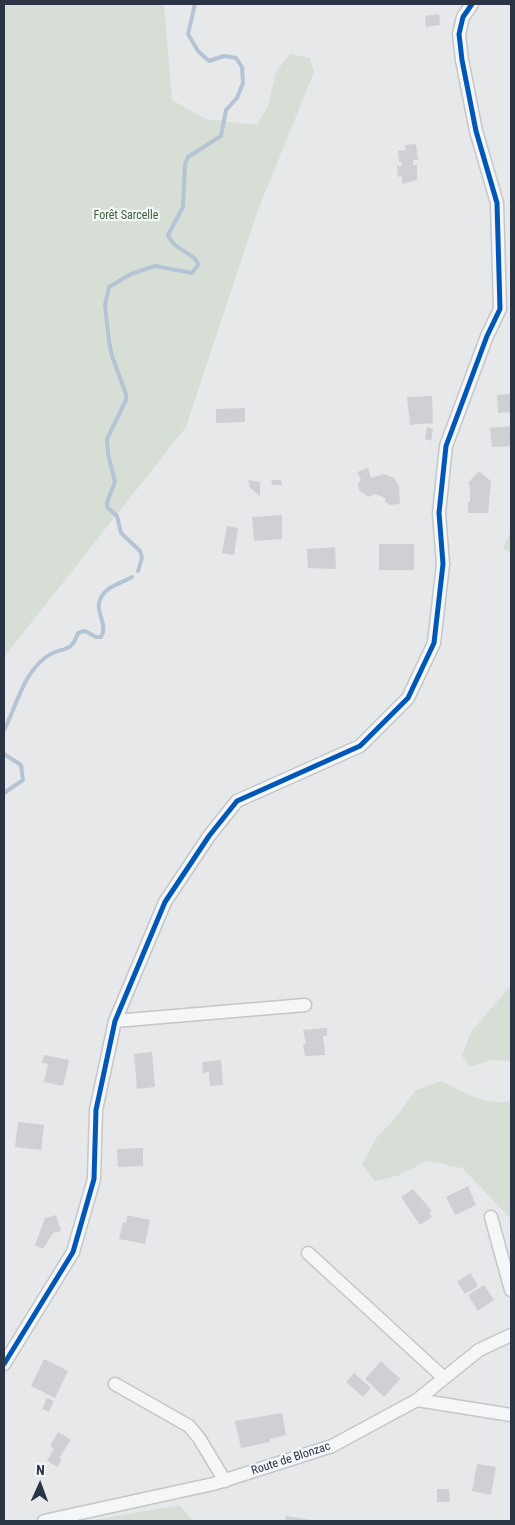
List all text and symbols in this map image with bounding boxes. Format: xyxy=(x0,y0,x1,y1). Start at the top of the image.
park label: Forêt Sarcelle xyxy=(94,209,158,223)
street label: Route de Blonzac xyxy=(250,1439,332,1479)
north arrow xyxy=(15,1460,65,1510)
text: N xyxy=(36,1462,45,1478)

